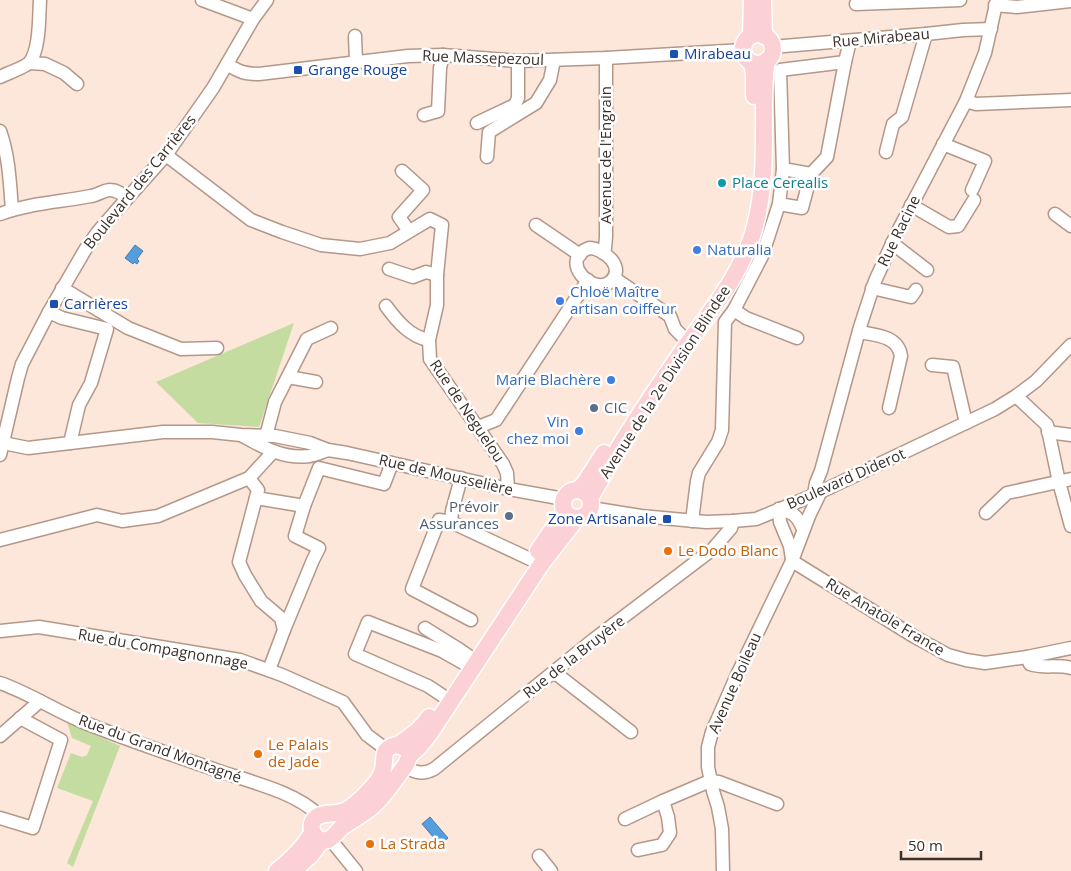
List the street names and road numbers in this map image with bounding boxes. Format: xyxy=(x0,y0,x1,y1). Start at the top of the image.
street label: Rue Mirabeau xyxy=(831,23,930,51)
street label: Rue Massepezoul xyxy=(422,45,544,69)
street label: Avenue de l'Engrain xyxy=(595,86,615,224)
street label: Boulevard des Carrières xyxy=(79,110,200,253)
street label: Rue Racine xyxy=(872,192,924,270)
street label: Avenue de la 2e Division Blindee xyxy=(594,281,734,482)
street label: Rue de Neguelou xyxy=(426,355,510,466)
street label: Boulevard Diderot xyxy=(783,443,908,513)
street label: Rue de Mousselière xyxy=(377,449,515,499)
street label: Rue Anatole France xyxy=(822,573,949,660)
street label: Rue de la Bruyère xyxy=(518,610,628,702)
street label: Rue du Compagnonnage xyxy=(76,623,250,673)
street label: Avenue Boileau xyxy=(703,629,765,736)
street label: Rue du Grand Montagné xyxy=(76,709,245,787)

